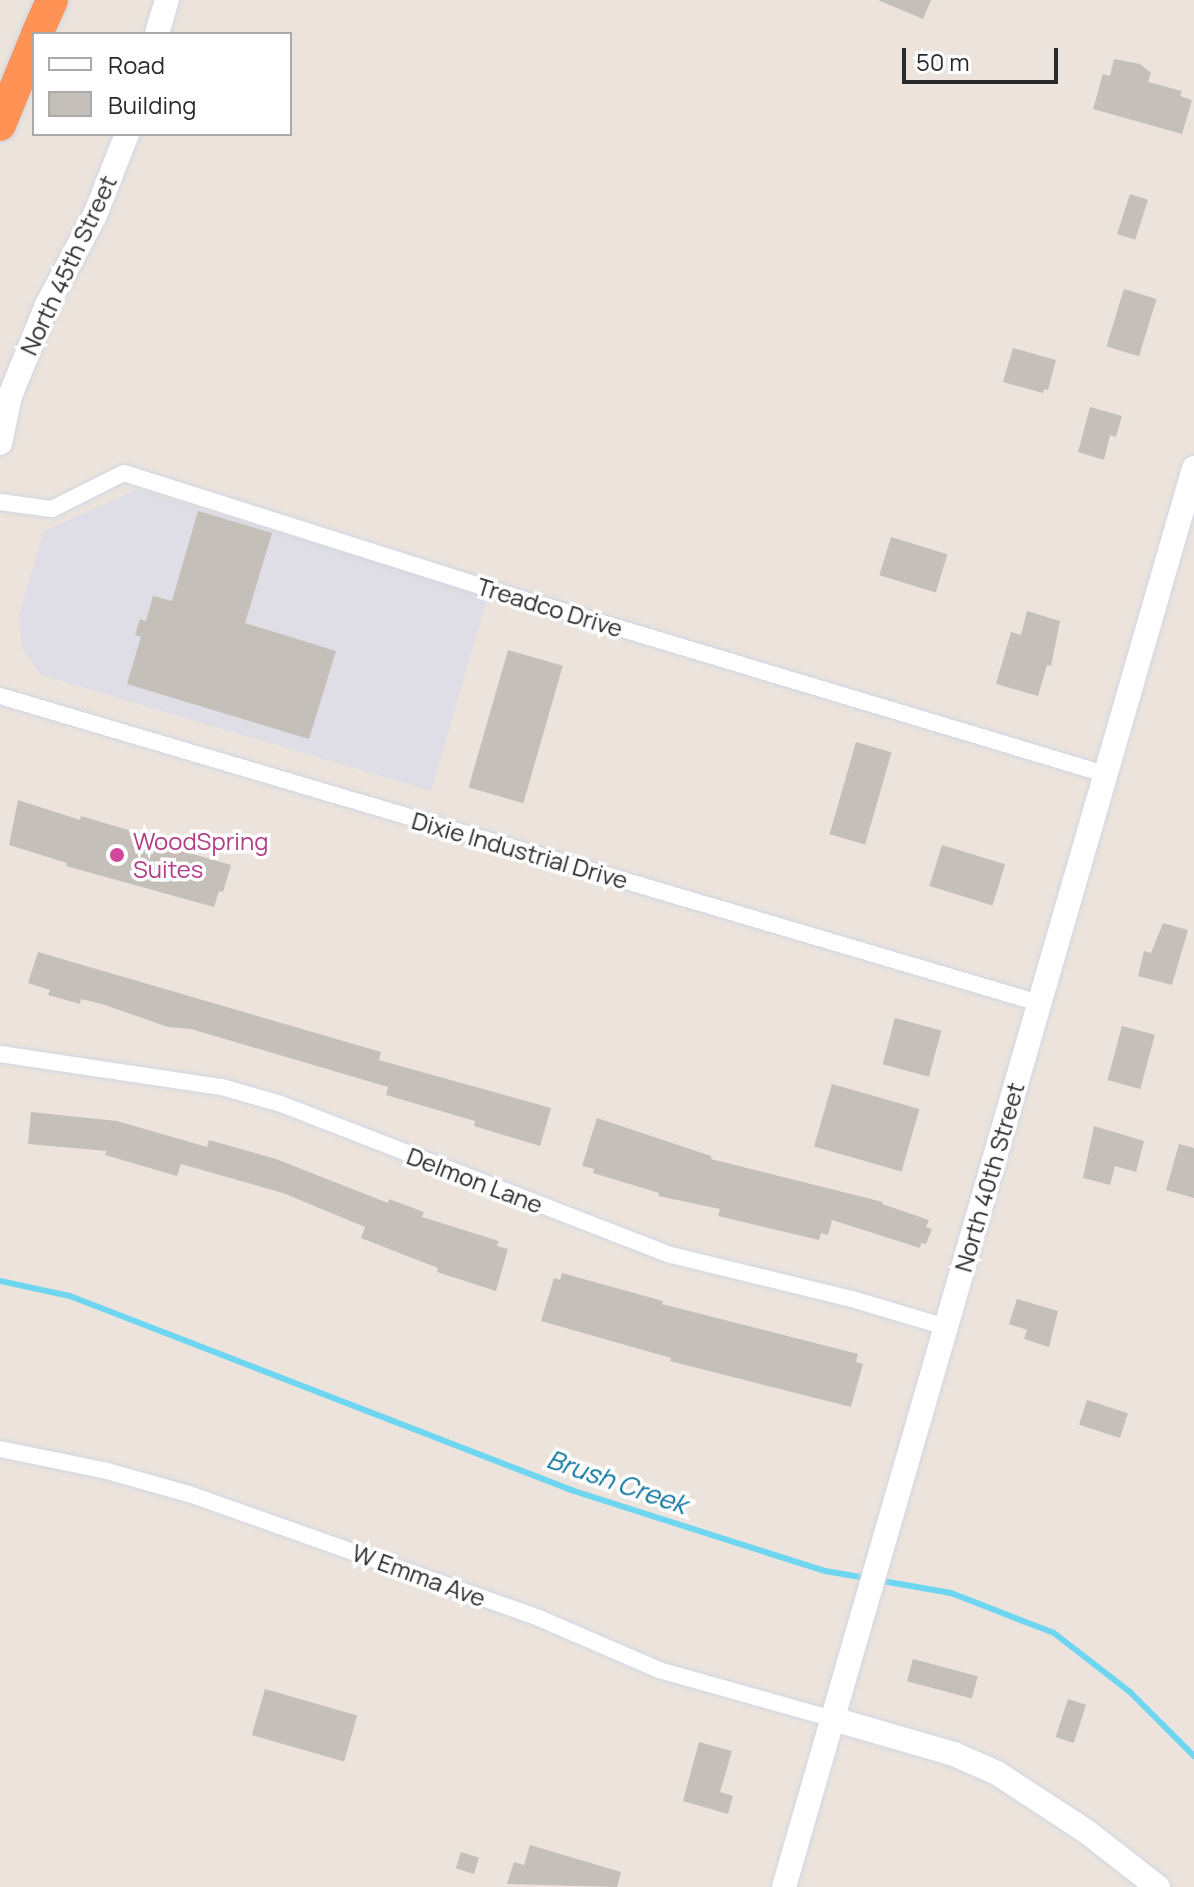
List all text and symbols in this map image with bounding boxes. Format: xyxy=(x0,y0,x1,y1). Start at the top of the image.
legend xyxy=(32,32,292,136)
scale bar xyxy=(906,32,1062,82)
text: 50 m xyxy=(916,45,970,78)
text: Road xyxy=(108,48,165,81)
text: Building xyxy=(108,88,196,121)
street label: North 45th Street xyxy=(14,171,122,359)
street label: Treadco Drive xyxy=(474,571,626,643)
street label: Dixie Industrial Drive xyxy=(409,805,631,895)
place label: WoodSpring Suites xyxy=(133,827,268,883)
marker: WoodSpring Suites xyxy=(108,846,126,864)
street label: North 40th Street xyxy=(948,1079,1030,1275)
street label: Delmon Lane xyxy=(403,1141,547,1219)
water label: Brush Creek xyxy=(543,1443,691,1521)
street label: W Emma Ave xyxy=(348,1538,490,1612)

